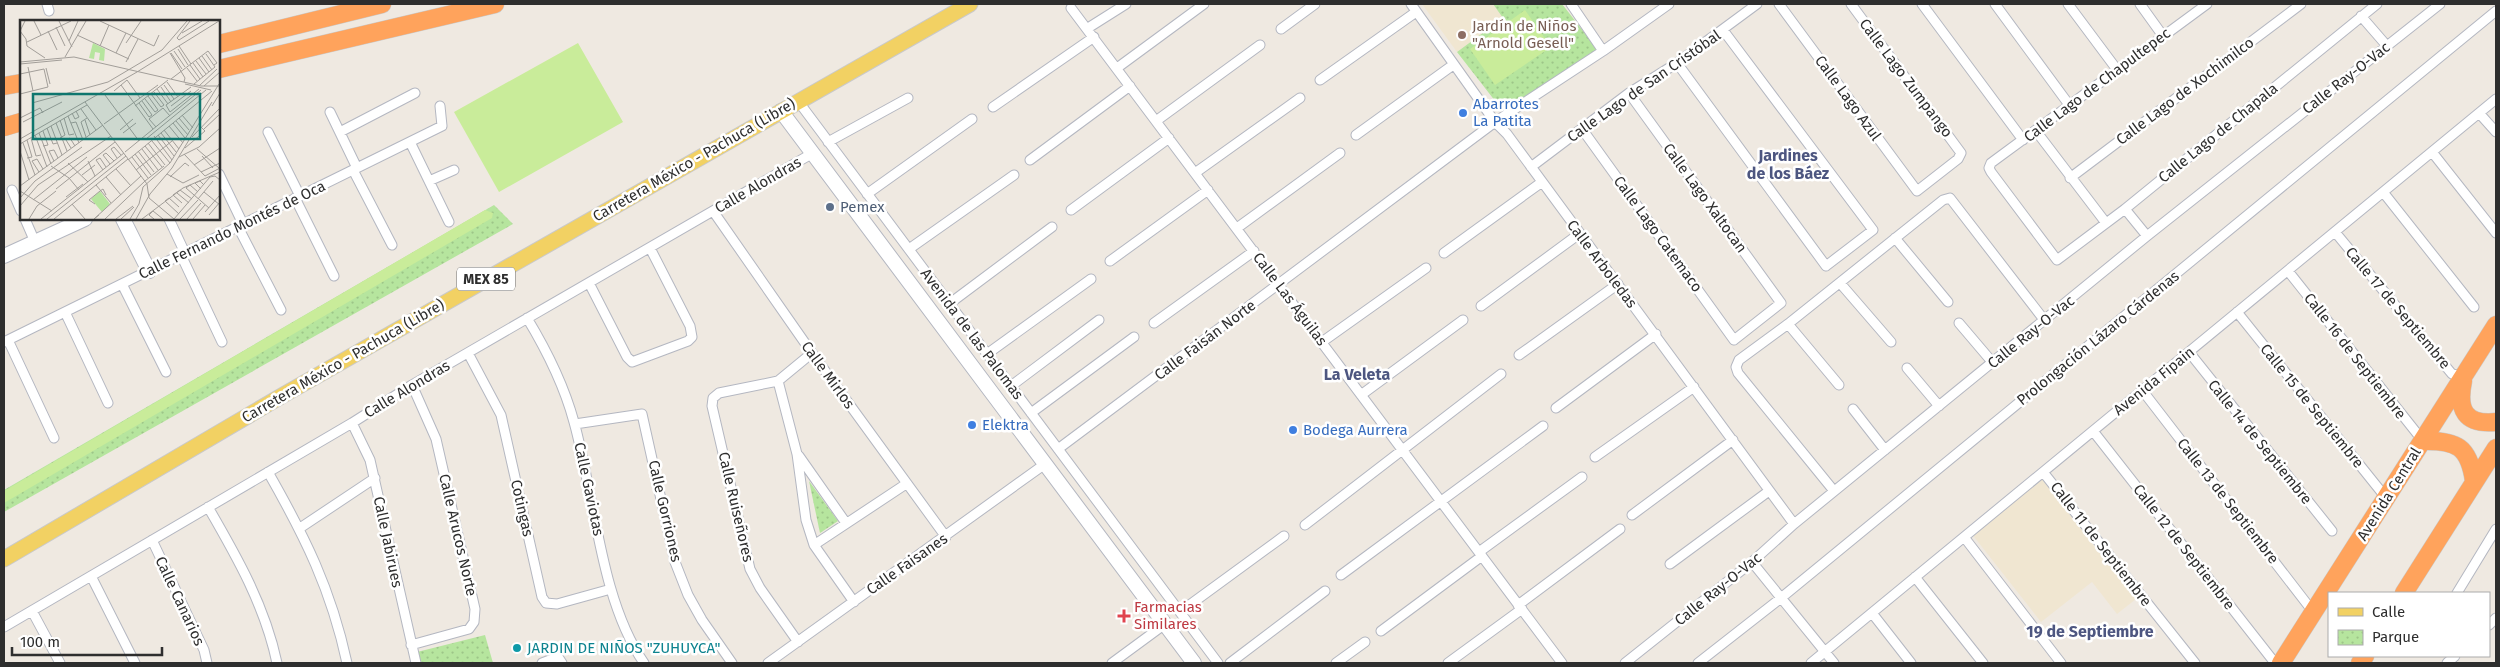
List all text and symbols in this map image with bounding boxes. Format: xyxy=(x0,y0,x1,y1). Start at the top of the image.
street label: Calle Lago Zumpango xyxy=(1856,15,1956,141)
place label: Jardín de Niños "Arnold Gesell" xyxy=(1472,17,1576,52)
inset map xyxy=(20,20,220,220)
street label: Calle Lago de Chapultepec xyxy=(2020,24,2174,146)
street label: Calle Lago de San Cristóbal xyxy=(1564,26,1725,146)
marker: Jardín de Niños "Arnold Gesell" xyxy=(1456,29,1468,41)
street label: Calle Lago de Xochimilco xyxy=(2113,33,2257,149)
street label: Calle Ray-O-Vac xyxy=(2299,38,2393,118)
street label: Calle Lago Azul xyxy=(1811,52,1885,145)
street label: Calle Lago de Chapala xyxy=(2155,79,2281,187)
street label: Carretera México - Pachuca (Libre) xyxy=(589,94,799,226)
place label: Abarrotes La Patita xyxy=(1473,95,1539,130)
marker: Abarrotes La Patita xyxy=(1457,107,1469,119)
street label: Calle Lago Xaltocan xyxy=(1659,140,1751,256)
district label: Jardines de los Báez xyxy=(1747,146,1830,183)
street label: Calle Alondras xyxy=(712,153,804,217)
street label: Calle Lago Catemaco xyxy=(1610,172,1706,296)
street label: Calle Fernando Montés de Oca xyxy=(136,177,328,283)
place label: Pemex xyxy=(840,198,885,216)
marker: Pemex xyxy=(824,201,836,213)
street label: Calle Arboledas xyxy=(1563,216,1641,312)
street label: Calle 17 de Septiembre xyxy=(2342,243,2454,373)
street label: Calle Las Águilas xyxy=(1249,249,1331,349)
street label: Avenida de las Palomas xyxy=(917,265,1027,403)
street label: Prolongación Lázaro Cárdenas xyxy=(2013,267,2183,409)
road number: MEX 85 xyxy=(457,268,515,290)
street label: Calle 16 de Septiembre xyxy=(2300,289,2410,423)
street label: Calle Ray-O-Vac xyxy=(1984,292,2078,372)
street label: Carretera México - Pachuca (Libre) xyxy=(238,295,448,427)
street label: Calle Faisán Norte xyxy=(1151,296,1259,384)
street label: Calle Mirlos xyxy=(798,338,858,412)
street label: Calle 15 de Septiembre xyxy=(2256,340,2368,472)
street label: Avenida Fipain xyxy=(2110,343,2198,419)
street label: Calle Alondras xyxy=(361,356,453,422)
district label: La Veleta xyxy=(1324,365,1390,384)
street label: Calle 14 de Septiembre xyxy=(2204,376,2316,508)
place label: Elektra xyxy=(982,416,1029,434)
marker: Elektra xyxy=(966,419,978,431)
place label: Bodega Aurrera xyxy=(1303,421,1408,439)
marker: Bodega Aurrera xyxy=(1287,424,1299,436)
street label: Calle 13 de Septiembre xyxy=(2173,435,2283,567)
street label: Calle Gaviotas xyxy=(570,441,608,537)
street label: Avenida Central xyxy=(2353,444,2425,544)
street label: Calle Ruiseñores xyxy=(715,450,757,564)
street label: Calle Gorriones xyxy=(645,458,685,564)
street label: Calle Arucos Norte xyxy=(435,472,481,598)
street label: Cotingas xyxy=(507,478,537,538)
street label: Calle 11 de Septiembre xyxy=(2047,478,2155,610)
street label: Calle 12 de Septiembre xyxy=(2129,481,2239,613)
street label: Calle Jabirues xyxy=(370,495,406,589)
street label: Calle Faisanes xyxy=(863,529,951,599)
street label: Calle Ray-O-Vac xyxy=(1671,549,1765,629)
street label: Calle Canarios xyxy=(151,554,209,648)
legend xyxy=(2328,592,2490,657)
place label: Farmacias Similares xyxy=(1134,598,1202,633)
text: Calle xyxy=(2372,603,2405,621)
marker: Farmacias Similares xyxy=(1118,610,1130,622)
district label: 19 de Septiembre xyxy=(2026,622,2154,641)
scale bar xyxy=(12,624,162,656)
text: Parque xyxy=(2372,628,2419,646)
text: 100 m xyxy=(20,633,60,651)
place label: JARDIN DE NIÑOS "ZUHUYCA" xyxy=(527,639,721,657)
marker: JARDIN DE NIÑOS "ZUHUYCA" xyxy=(511,642,523,654)

